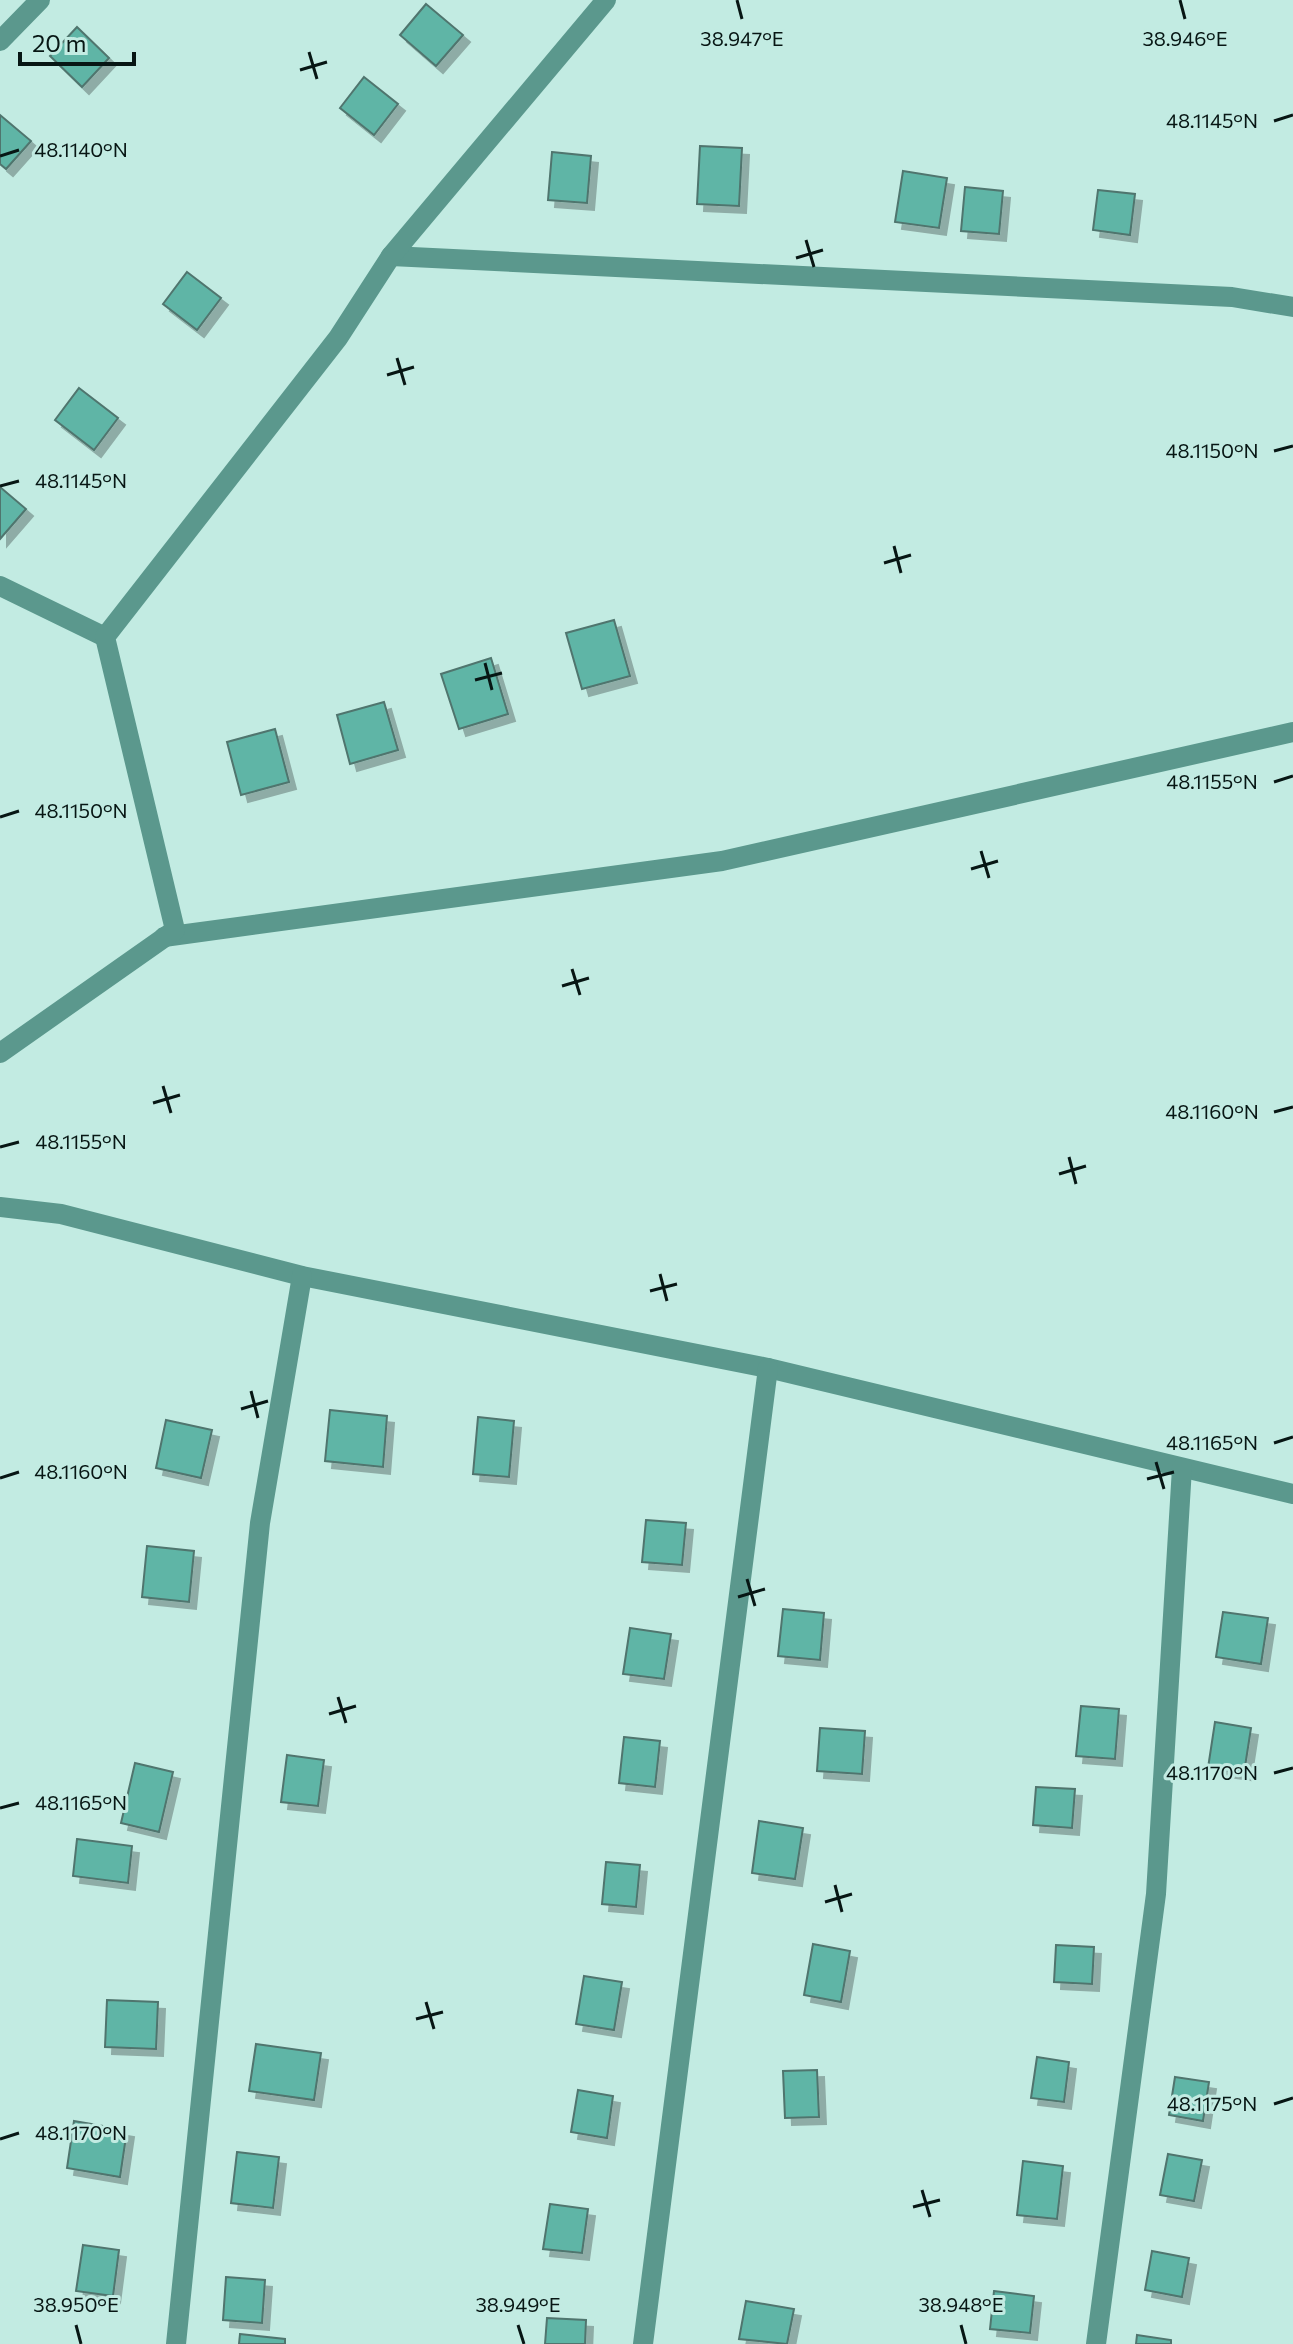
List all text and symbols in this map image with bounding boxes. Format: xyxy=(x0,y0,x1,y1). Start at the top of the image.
scale bar xyxy=(20,16,134,66)
text: 38.947°E xyxy=(700,26,784,50)
text: 38.946°E xyxy=(1142,26,1228,50)
text: 20 m xyxy=(32,28,86,57)
text: 48.1145°N xyxy=(1166,108,1258,132)
text: 48.1140°N xyxy=(34,137,128,161)
text: 48.1150°N xyxy=(1165,438,1259,462)
text: 48.1145°N xyxy=(35,468,127,492)
text: 48.1155°N xyxy=(1166,769,1258,793)
text: 48.1150°N xyxy=(34,798,128,822)
text: 48.1160°N xyxy=(1165,1099,1259,1123)
text: 48.1155°N xyxy=(35,1129,127,1153)
text: 48.1165°N xyxy=(1166,1430,1258,1454)
text: 48.1160°N xyxy=(34,1459,128,1483)
text: 48.1170°N xyxy=(1166,1760,1258,1784)
text: 48.1165°N xyxy=(35,1790,127,1814)
text: 48.1175°N xyxy=(1167,2091,1257,2115)
text: 48.1170°N xyxy=(35,2120,127,2144)
text: 38.950°E xyxy=(33,2292,119,2316)
text: 38.949°E xyxy=(475,2292,561,2316)
text: 38.948°E xyxy=(918,2292,1004,2316)

